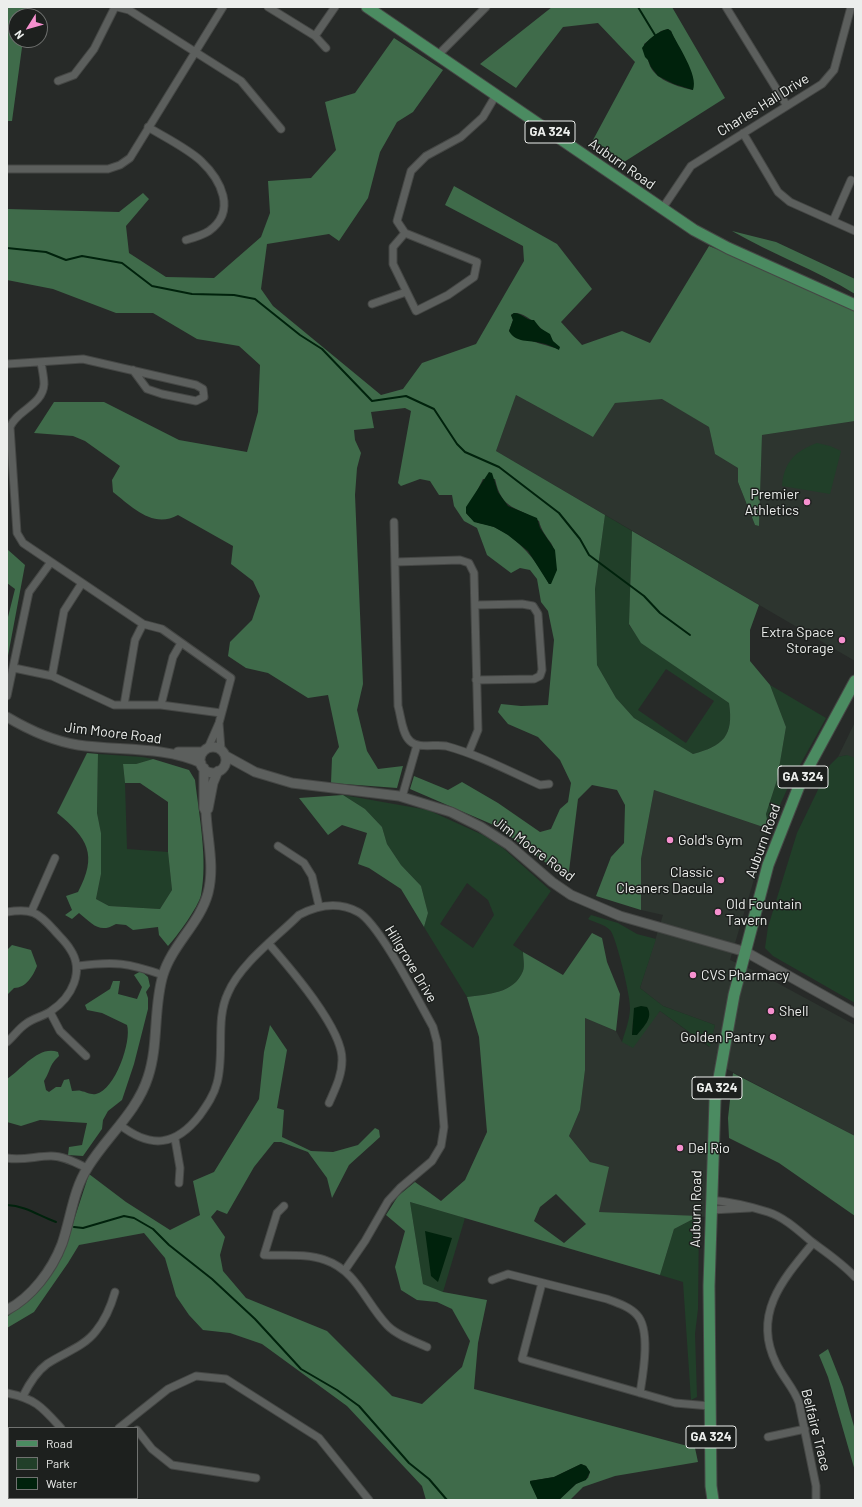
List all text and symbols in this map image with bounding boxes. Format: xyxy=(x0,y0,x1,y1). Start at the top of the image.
north arrow xyxy=(8,8,48,48)
text: N xyxy=(11,28,26,42)
street label: Charles Hall Drive xyxy=(714,70,812,140)
road number: GA 324 xyxy=(525,121,575,143)
street label: Auburn Road xyxy=(585,135,659,193)
place label: Premier Athletics xyxy=(745,486,799,518)
marker: Premier Athletics xyxy=(802,497,812,507)
place label: Extra Space Storage xyxy=(761,624,834,656)
marker: Extra Space Storage xyxy=(837,635,847,645)
street label: Jim Moore Road xyxy=(64,719,162,747)
road number: GA 324 xyxy=(778,766,828,788)
street label: Auburn Road xyxy=(742,802,784,880)
street label: Jim Moore Road xyxy=(490,813,578,885)
place label: Gold's Gym xyxy=(678,832,743,848)
marker: Gold's Gym xyxy=(665,835,675,845)
place label: Classic Cleaners Dacula xyxy=(616,864,713,896)
marker: Classic Cleaners Dacula xyxy=(716,875,726,885)
place label: Old Fountain Tavern xyxy=(726,896,802,928)
marker: Old Fountain Tavern xyxy=(713,907,723,917)
street label: Hillgrove Drive xyxy=(381,922,441,1006)
place label: CVS Pharmacy xyxy=(701,967,789,983)
marker: CVS Pharmacy xyxy=(688,970,698,980)
place label: Shell xyxy=(779,1003,809,1019)
marker: Shell xyxy=(766,1006,776,1016)
place label: Golden Pantry xyxy=(680,1029,765,1045)
marker: Golden Pantry xyxy=(768,1032,778,1042)
road number: GA 324 xyxy=(692,1077,742,1099)
place label: Del Rio xyxy=(688,1140,730,1156)
marker: Del Rio xyxy=(675,1143,685,1153)
street label: Auburn Road xyxy=(687,1170,705,1248)
street label: Belfaire Trace xyxy=(798,1387,834,1473)
road number: GA 324 xyxy=(686,1426,736,1448)
legend xyxy=(8,1427,138,1499)
text: Road xyxy=(46,1436,73,1450)
text: Park xyxy=(46,1456,70,1470)
text: Water xyxy=(46,1476,77,1490)

